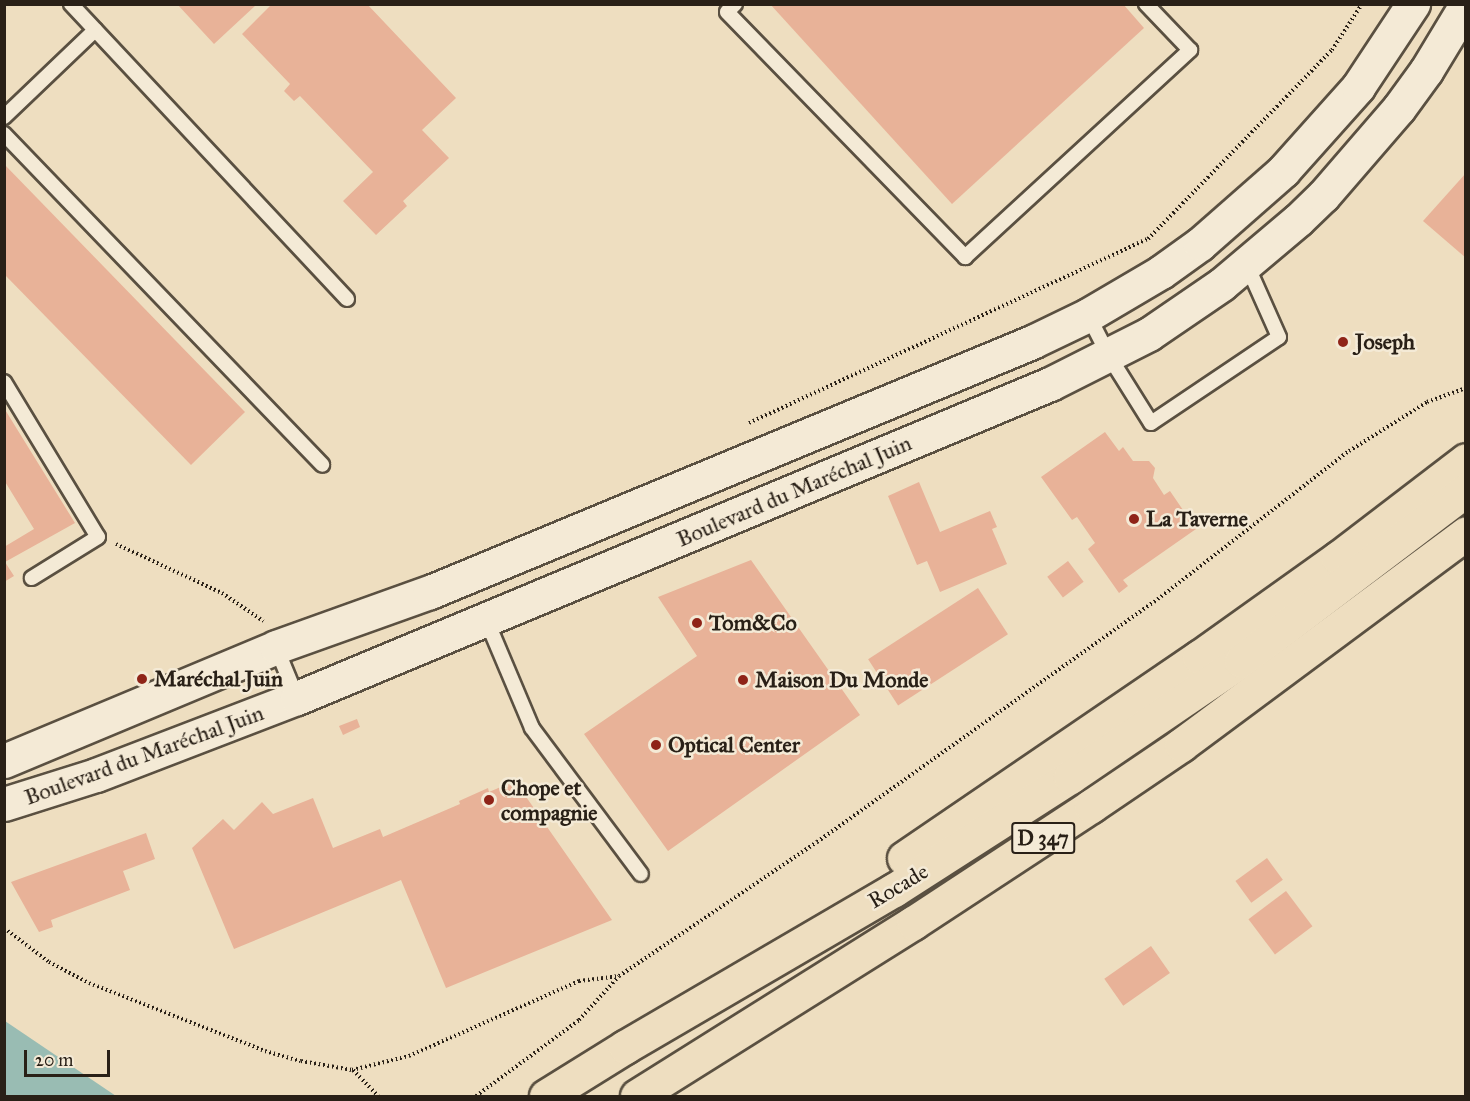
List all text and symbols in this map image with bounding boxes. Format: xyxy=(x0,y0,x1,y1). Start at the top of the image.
place label: Joseph xyxy=(1355,329,1415,355)
marker: Joseph xyxy=(1336,335,1350,349)
street label: Boulevard du Maréchal Juin xyxy=(673,430,915,552)
place label: La Taverne xyxy=(1146,506,1248,532)
marker: La Taverne xyxy=(1127,512,1141,526)
place label: Tom&Co xyxy=(709,610,797,636)
marker: Tom&Co xyxy=(690,616,704,630)
place label: Maréchal Juin xyxy=(154,666,283,692)
place label: Maison Du Monde xyxy=(755,667,929,693)
marker: Maréchal Juin xyxy=(135,672,149,686)
marker: Maison Du Monde xyxy=(736,673,750,687)
street label: Boulevard du Maréchal Juin xyxy=(21,699,267,811)
place label: Optical Center xyxy=(668,732,800,758)
marker: Optical Center xyxy=(649,738,663,752)
place label: Chope et compagnie xyxy=(501,774,598,825)
marker: Chope et compagnie xyxy=(482,793,496,807)
road number: D 347 xyxy=(1010,820,1076,856)
street label: Rocade xyxy=(863,858,933,914)
scale bar xyxy=(27,1038,112,1076)
text: 20 m xyxy=(35,1049,73,1071)

